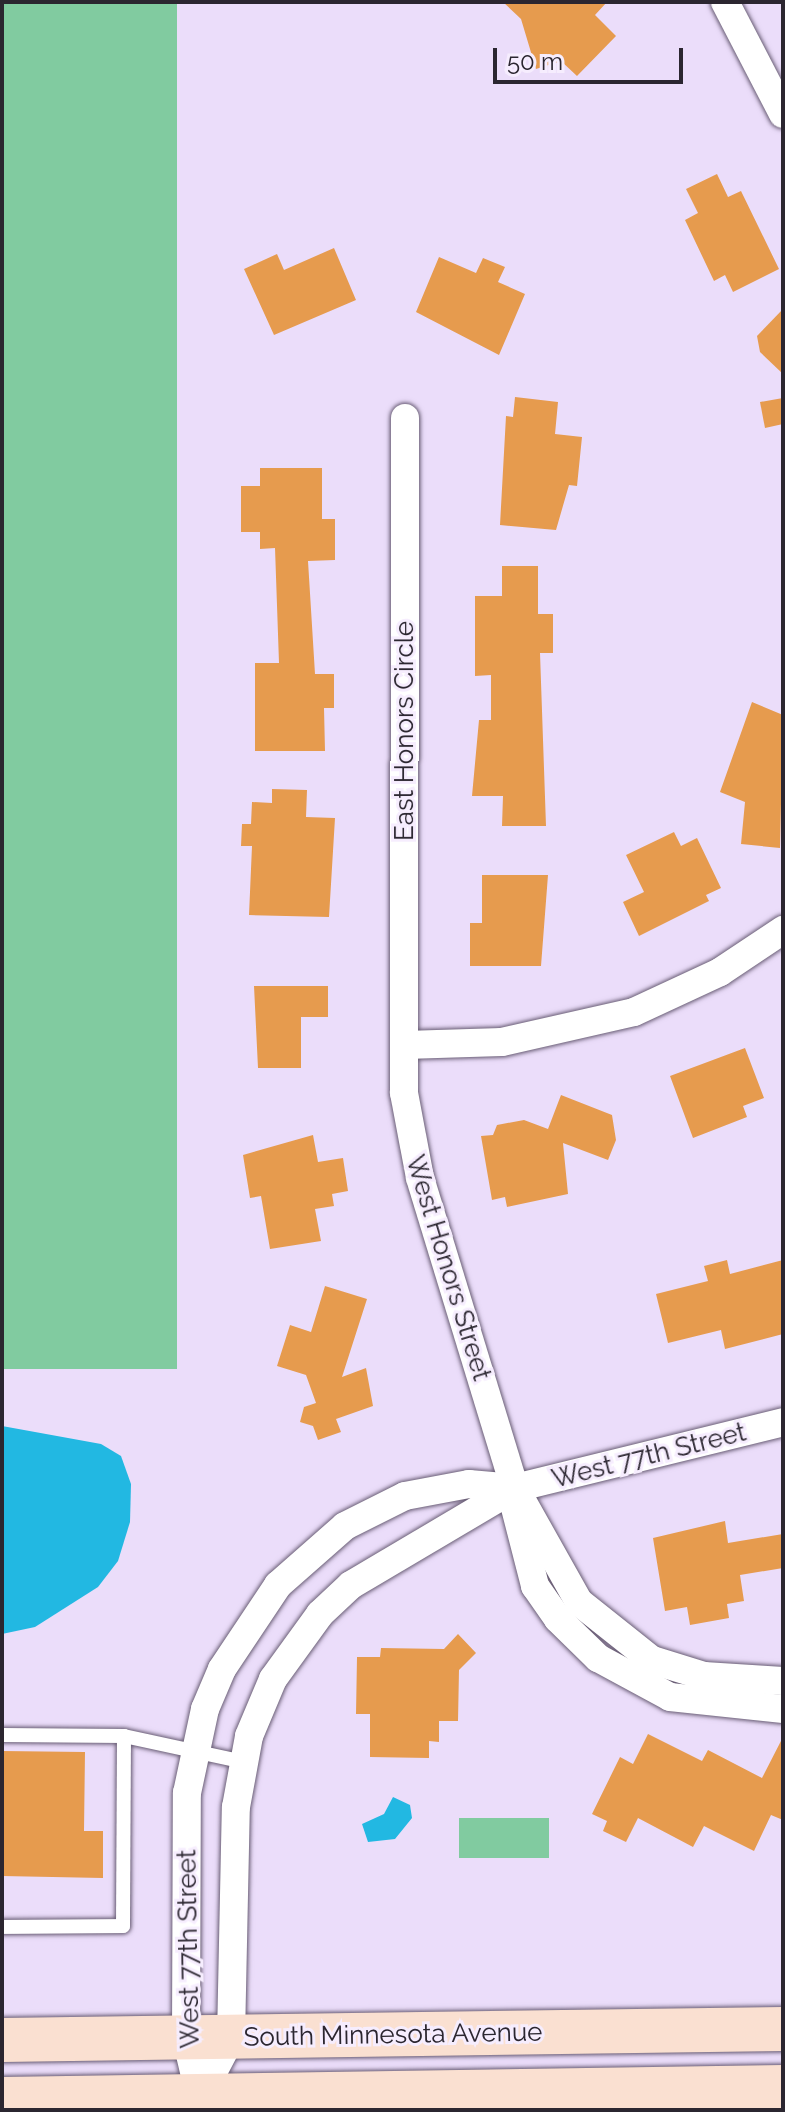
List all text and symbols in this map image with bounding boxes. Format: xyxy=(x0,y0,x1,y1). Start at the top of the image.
scale bar xyxy=(497,32,687,82)
text: 50 m xyxy=(507,47,563,76)
street label: East Honors Circle xyxy=(389,621,421,841)
street label: West Honors Street xyxy=(399,1152,497,1384)
street label: West 77th Street xyxy=(549,1417,749,1495)
street label: West 77th Street xyxy=(172,1849,206,2049)
street label: South Minnesota Avenue xyxy=(243,2017,543,2053)

